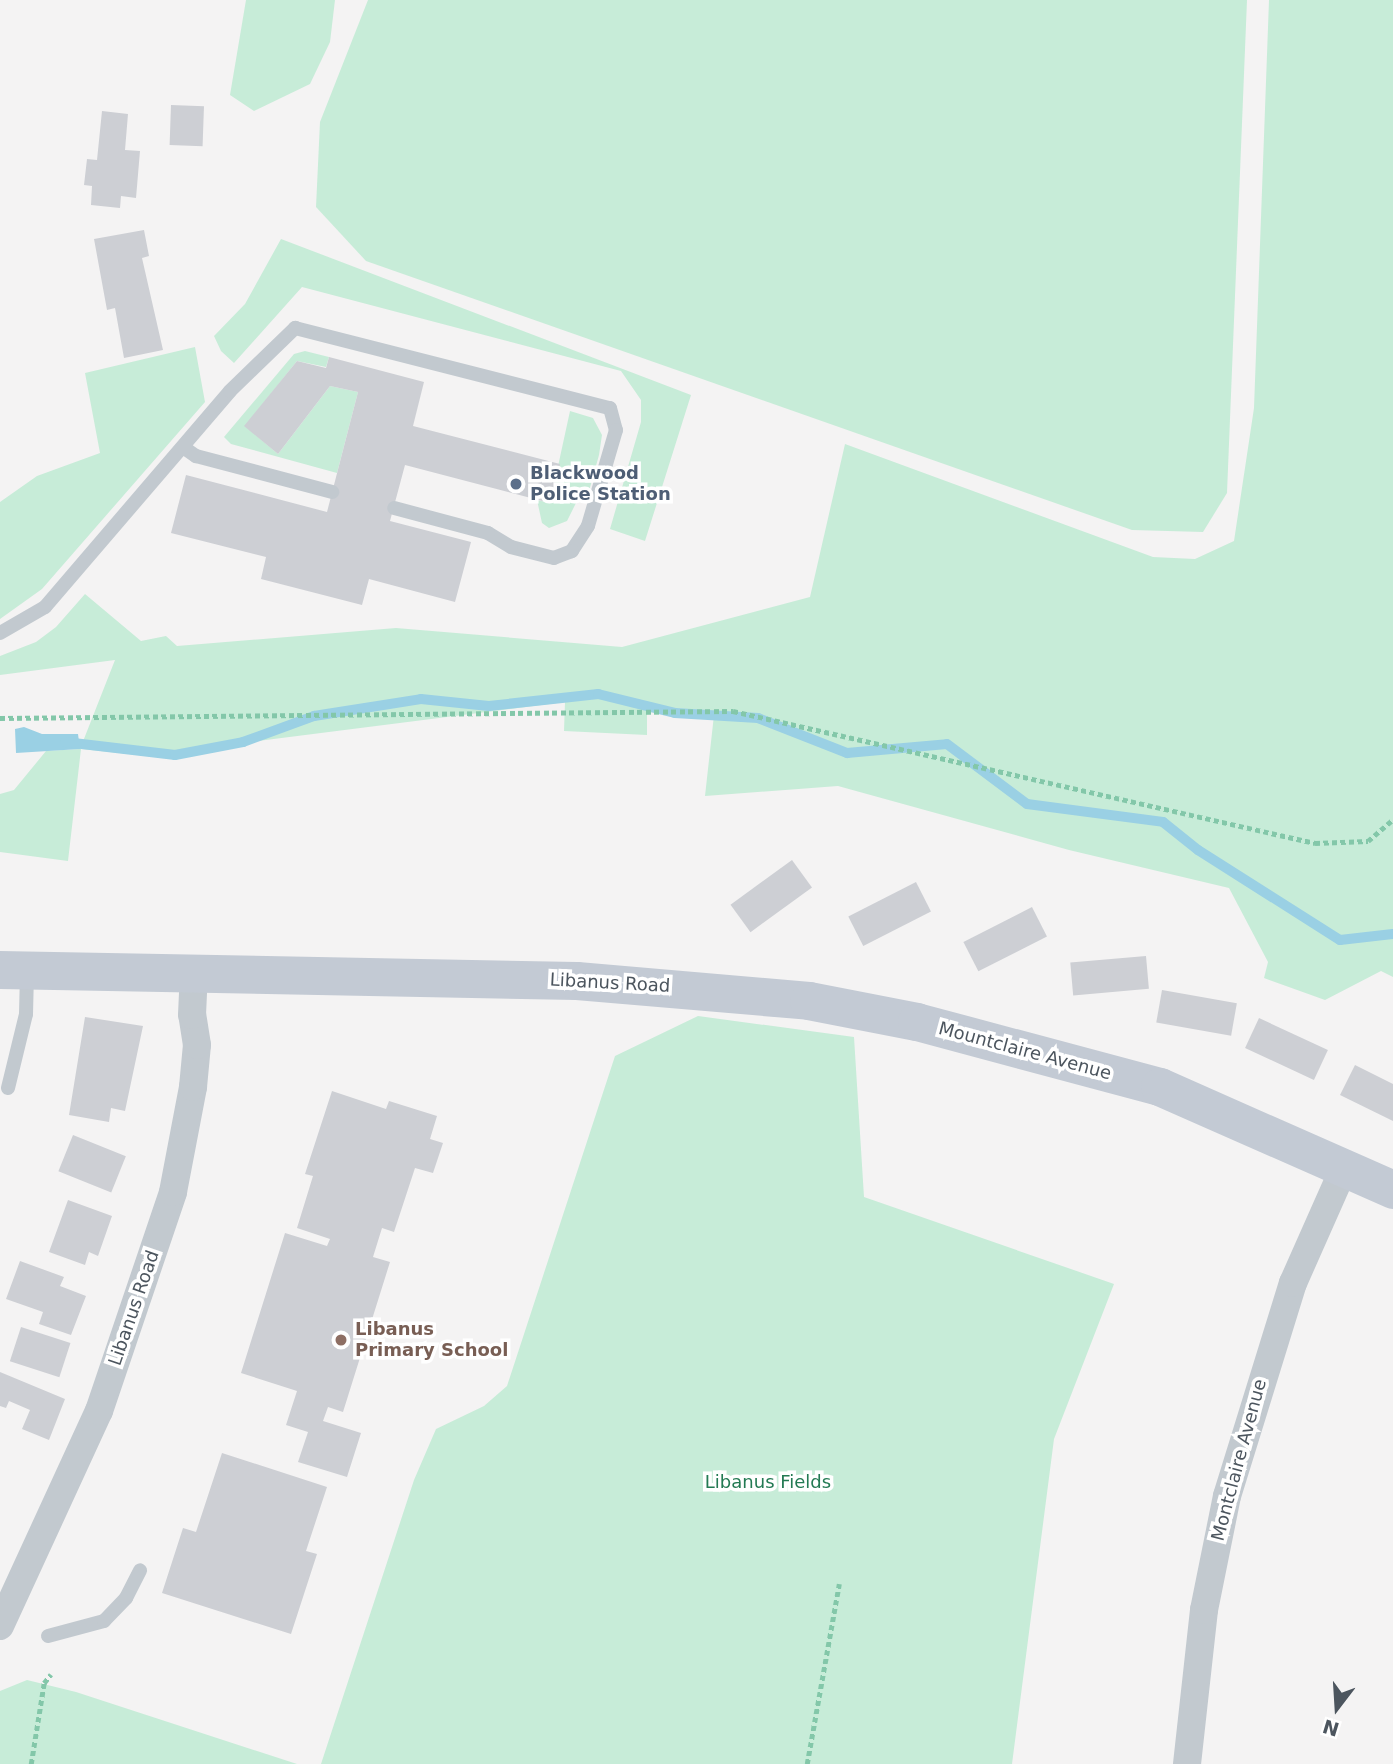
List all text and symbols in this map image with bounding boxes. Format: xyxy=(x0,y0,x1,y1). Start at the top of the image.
place label: Blackwood Police Station xyxy=(530,463,671,505)
marker: Blackwood Police Station xyxy=(508,476,524,492)
street label: Libanus Road xyxy=(549,969,671,997)
street label: Mountclaire Avenue xyxy=(936,1018,1114,1084)
street label: Libanus Road xyxy=(104,1247,164,1369)
place label: Libanus Primary School xyxy=(355,1319,508,1362)
marker: Libanus Primary School xyxy=(333,1332,349,1348)
street label: Montclaire Avenue xyxy=(1207,1377,1271,1543)
park label: Libanus Fields xyxy=(705,1471,831,1493)
north arrow xyxy=(1302,1673,1372,1743)
text: N xyxy=(1320,1715,1342,1741)

